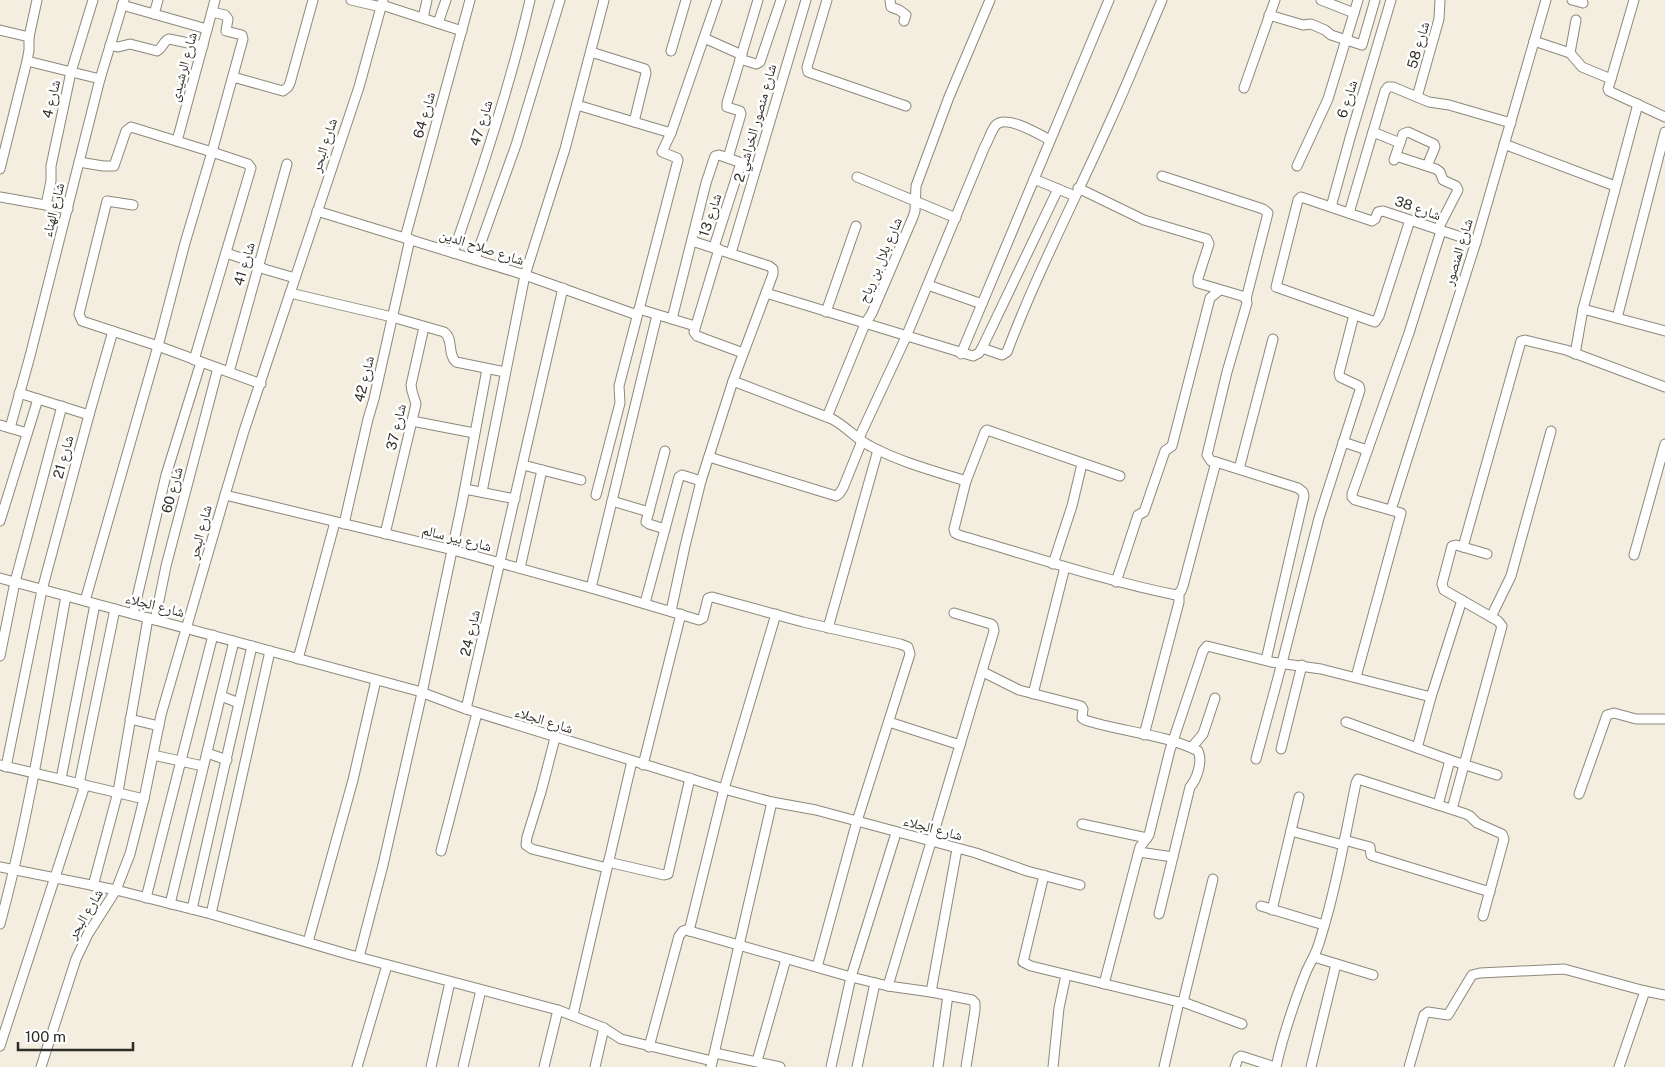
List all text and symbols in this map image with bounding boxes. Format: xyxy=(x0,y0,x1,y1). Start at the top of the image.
street label: شارع 58 xyxy=(1404,20,1434,71)
street label: شارع الرشيدى xyxy=(166,30,202,104)
street label: شارع منصور الخراشي 2 xyxy=(731,62,783,185)
street label: شارع 4 xyxy=(39,78,65,120)
street label: شارع 6 xyxy=(1334,78,1362,120)
street label: شارع 64 xyxy=(410,90,440,141)
street label: شارع 47 xyxy=(466,98,497,149)
street label: شارع البحر xyxy=(308,116,342,175)
street label: شارع الهناء xyxy=(39,181,69,239)
street label: شارع 13 xyxy=(696,191,726,239)
street label: شارع 38 xyxy=(1392,193,1443,225)
street label: شارع بلال بن رباح xyxy=(855,215,907,306)
street label: شارع المنصور xyxy=(1440,217,1478,289)
street label: شارع صلاح الدين xyxy=(437,226,526,270)
street label: شارع 41 xyxy=(230,240,260,288)
street label: شارع 42 xyxy=(351,354,379,404)
street label: شارع 37 xyxy=(383,402,411,452)
street label: شارع 21 xyxy=(50,434,78,481)
street label: شارع 60 xyxy=(158,465,188,515)
street label: شارع البحر xyxy=(185,503,217,562)
street label: شارع بير سالم xyxy=(420,522,493,556)
street label: شارع الجلاء xyxy=(123,590,186,622)
street label: شارع 24 xyxy=(457,608,485,658)
street label: شارع الجلاء xyxy=(512,704,575,738)
street label: شارع الجلاء xyxy=(901,812,964,845)
street label: شارع البحر xyxy=(63,886,108,944)
scale bar xyxy=(18,1020,132,1052)
text: 100 m xyxy=(25,1028,66,1045)

